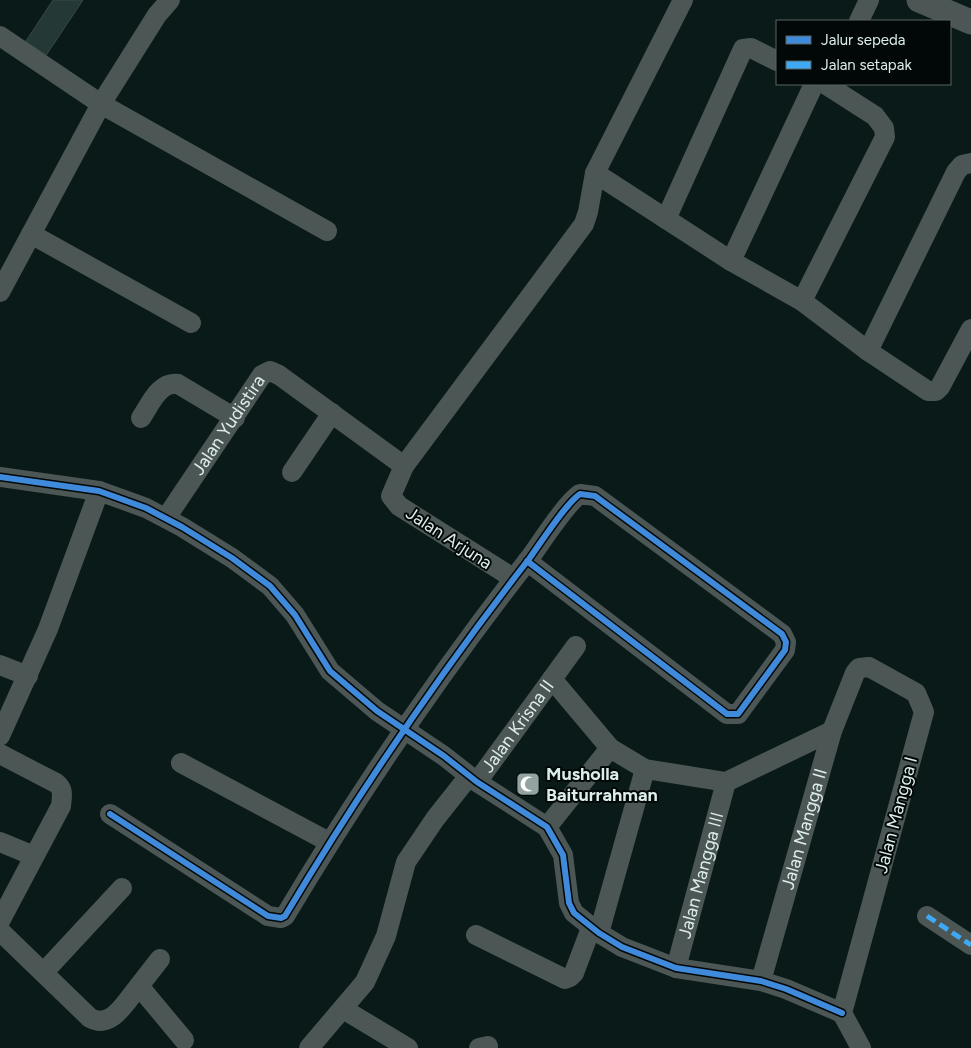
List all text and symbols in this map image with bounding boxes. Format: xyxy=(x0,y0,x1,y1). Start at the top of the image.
legend xyxy=(776,20,951,85)
text: Jalur sepeda xyxy=(821,31,906,49)
text: Jalan setapak xyxy=(821,56,912,74)
street label: Jalan Yudistira xyxy=(187,371,270,479)
street label: Jalan Arjuna xyxy=(402,502,496,574)
street label: Jalan Krisna II xyxy=(477,676,559,777)
street label: Jalan Mangga I xyxy=(870,754,922,876)
place label: Musholla Baiturrahman xyxy=(546,763,658,806)
street label: Jalan Mangga II xyxy=(776,766,832,892)
mosque icon: Musholla Baiturrahman xyxy=(515,771,541,797)
street label: Jalan Mangga III xyxy=(673,810,728,941)

